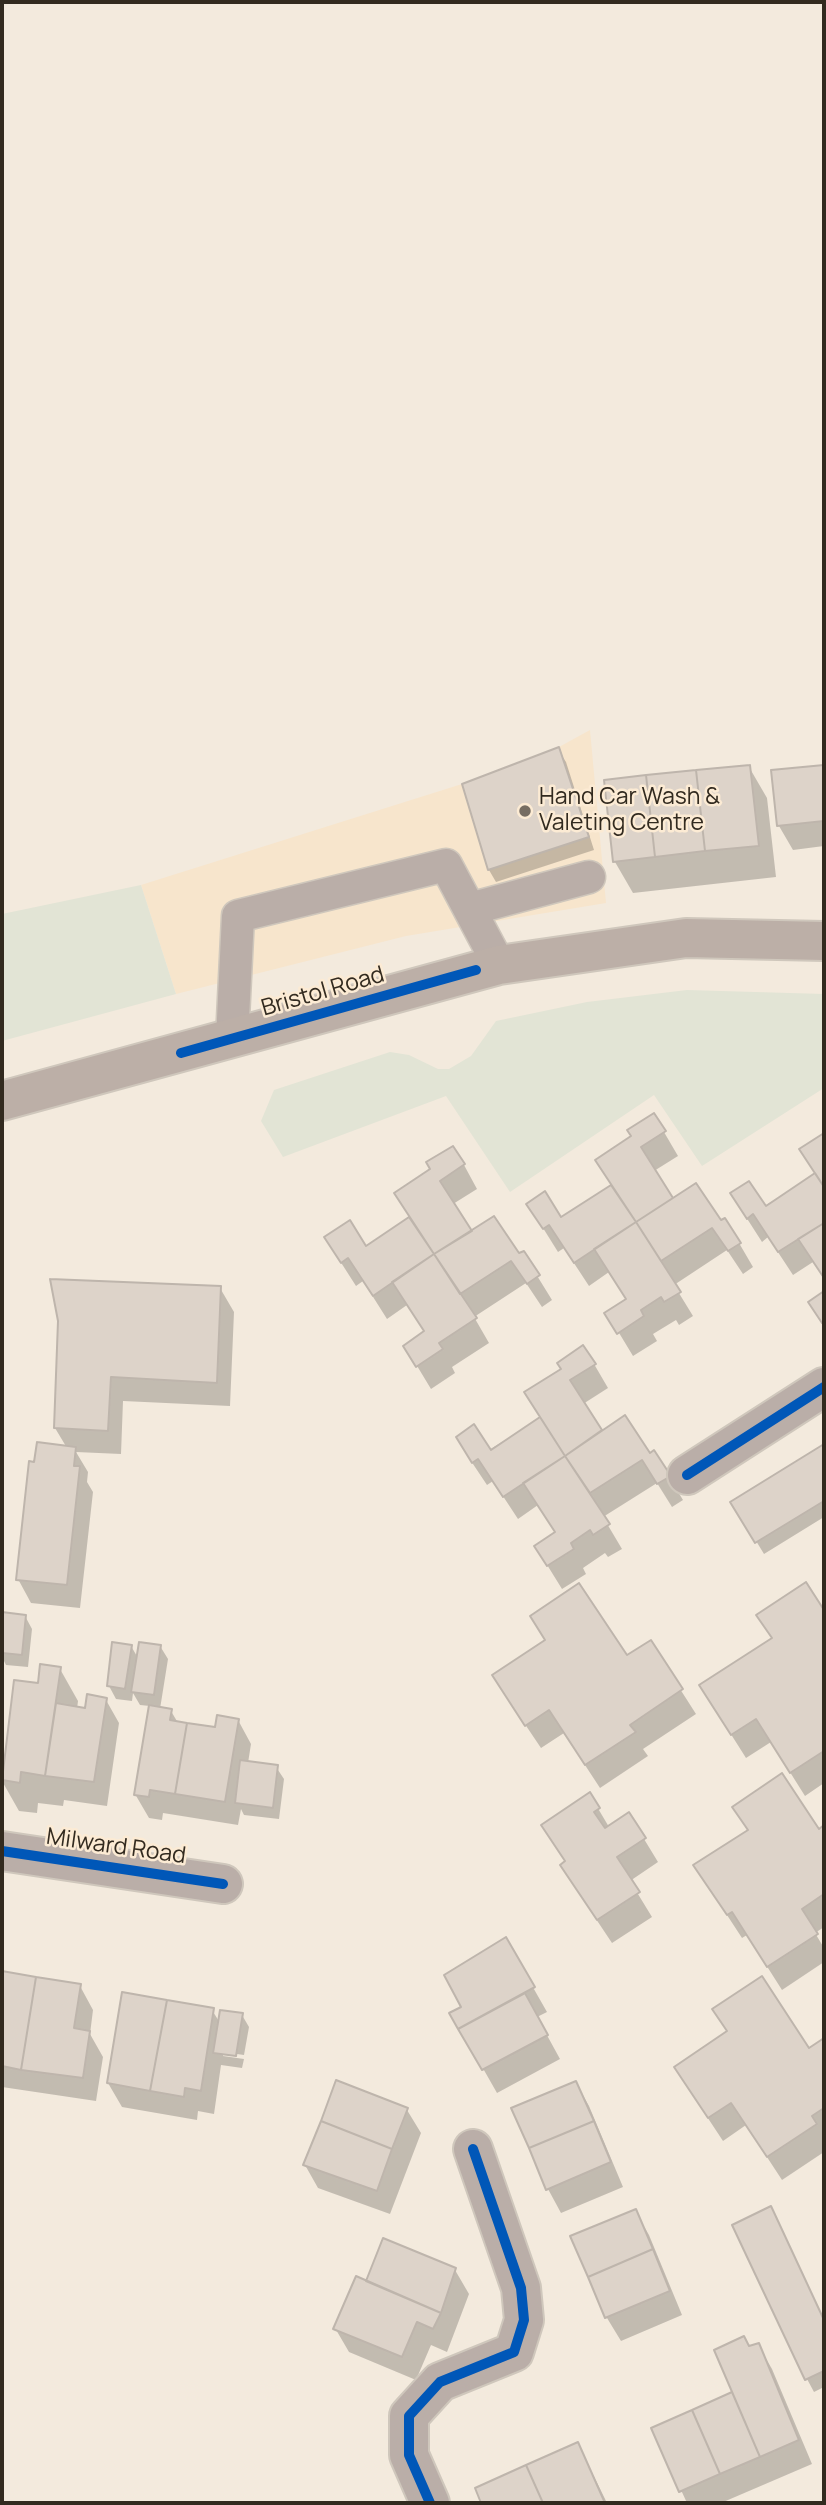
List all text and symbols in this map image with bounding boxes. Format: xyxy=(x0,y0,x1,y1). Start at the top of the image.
place label: Hand Car Wash & Valeting Centre xyxy=(539,784,720,838)
marker: Hand Car Wash & Valeting Centre xyxy=(517,803,533,819)
street label: Bristol Road xyxy=(258,961,388,1023)
street label: Milward Road xyxy=(44,1824,188,1870)

